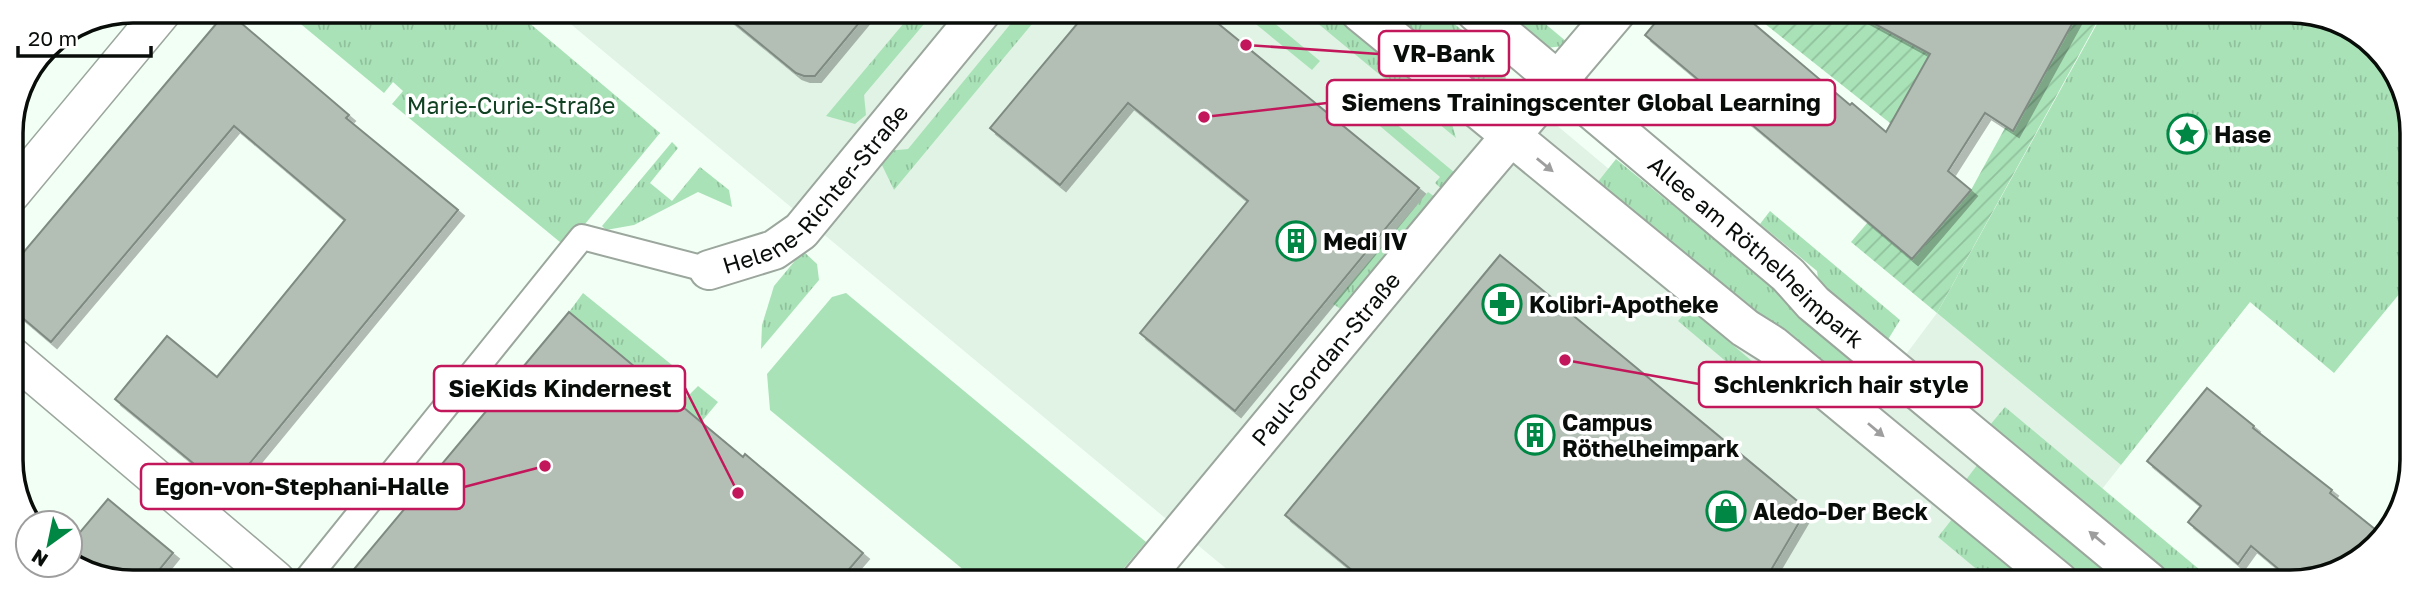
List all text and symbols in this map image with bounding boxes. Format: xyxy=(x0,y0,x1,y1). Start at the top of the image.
scale bar xyxy=(18,14,150,58)
text: 20 m xyxy=(28,25,77,51)
callout: VR-Bank xyxy=(1379,31,1509,76)
text: VR-Bank xyxy=(1393,38,1495,67)
callout: Siemens Trainingscenter Global Learning xyxy=(1327,80,1835,125)
text: Siemens Trainingscenter Global Learning xyxy=(1341,87,1821,116)
park label: Marie-Curie-Straße xyxy=(407,91,615,119)
street label: Helene-Richter-Straße xyxy=(719,98,914,279)
place icon: Hase xyxy=(2166,113,2208,155)
place label: Hase xyxy=(2214,120,2271,148)
street label: Allee am Röthelheimpark xyxy=(1643,150,1870,353)
one-way arrow xyxy=(1535,157,1553,172)
building icon: Medi IV xyxy=(1275,220,1317,262)
place label: Medi IV xyxy=(1323,227,1408,255)
street label: Paul-Gordan-Straße xyxy=(1245,266,1406,451)
pharmacy icon: Kolibri-Apotheke xyxy=(1481,283,1523,325)
place label: Kolibri-Apotheke xyxy=(1529,290,1718,318)
callout: Schlenkrich hair style xyxy=(1699,362,1982,407)
callout: SieKids Kindernest xyxy=(434,366,685,411)
text: Schlenkrich hair style xyxy=(1713,369,1969,398)
text: SieKids Kindernest xyxy=(448,373,672,402)
place label: Campus Röthelheimpark xyxy=(1562,408,1740,462)
building icon: Campus Röthelheimpark xyxy=(1514,414,1556,456)
one-way arrow xyxy=(1867,422,1885,438)
callout: Egon-von-Stephani-Halle xyxy=(141,464,464,509)
text: Egon-von-Stephani-Halle xyxy=(155,471,449,500)
shop icon: Aledo-Der Beck xyxy=(1705,490,1747,532)
place label: Aledo-Der Beck xyxy=(1753,497,1929,525)
north arrow xyxy=(14,509,84,579)
one-way arrow xyxy=(2088,531,2106,546)
text: N xyxy=(27,545,52,572)

